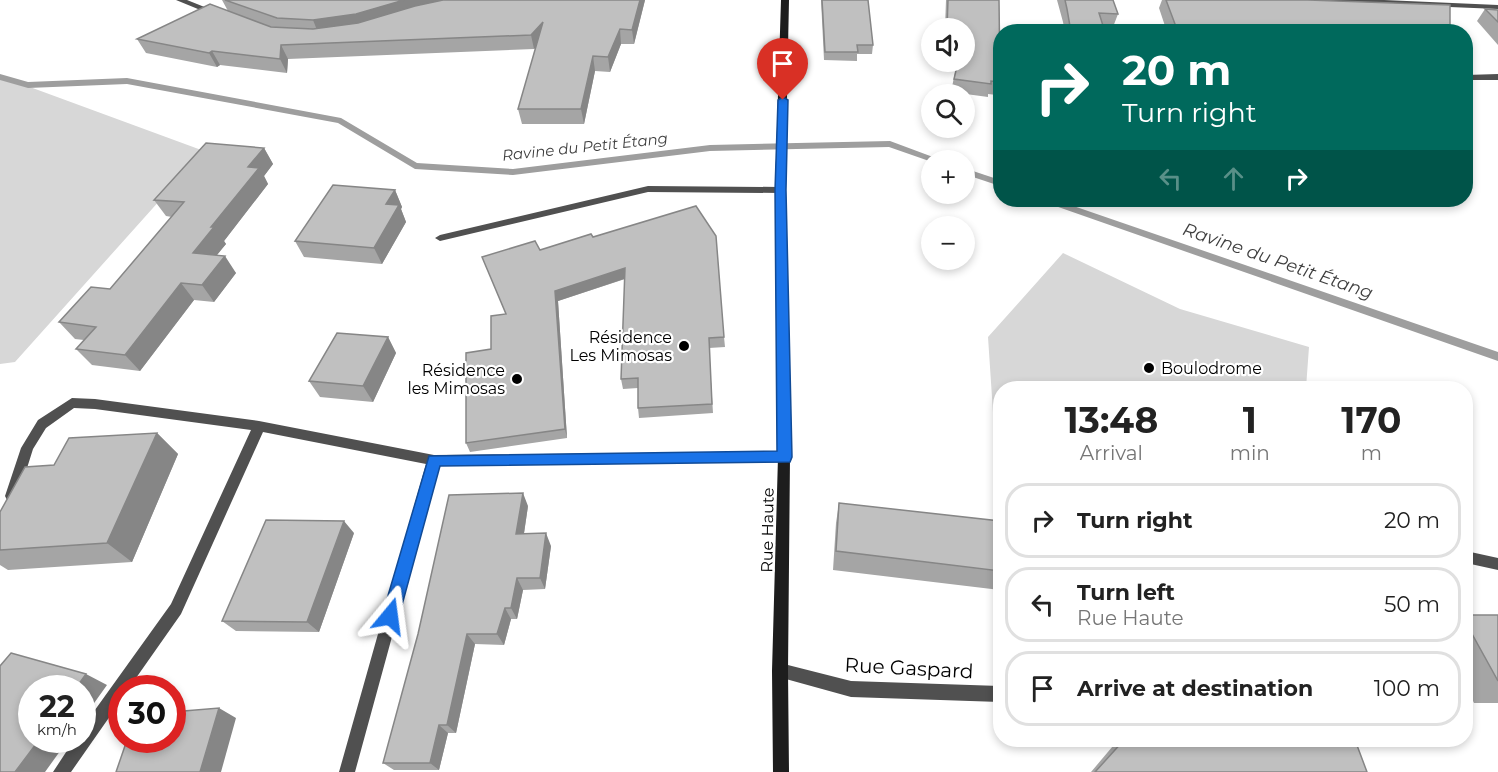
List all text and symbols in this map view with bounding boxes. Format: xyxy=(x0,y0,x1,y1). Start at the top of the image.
map controls xyxy=(921,18,975,270)
button: sound xyxy=(921,18,975,72)
pin xyxy=(757,38,808,100)
text: 20 m xyxy=(1122,44,1231,96)
icon: arrive xyxy=(766,47,799,80)
icon: right xyxy=(1023,48,1101,126)
button: search xyxy=(921,84,975,138)
text: Turn right xyxy=(1122,96,1257,129)
water label: Ravine du Petit Étang xyxy=(501,128,669,165)
button: + xyxy=(921,150,975,204)
icon: left xyxy=(1154,162,1187,195)
icon: ahead xyxy=(1217,162,1250,195)
icon: right xyxy=(1280,162,1313,195)
button: − xyxy=(921,216,975,270)
water label: Ravine du Petit Étang xyxy=(1180,218,1376,304)
place label: Résidence Les Mimosas xyxy=(569,328,672,365)
marker: Résidence Les Mimosas xyxy=(677,339,691,353)
place label: Boulodrome xyxy=(1161,359,1262,378)
place label: Résidence les Mimosas xyxy=(407,361,505,398)
marker: Boulodrome xyxy=(1142,361,1156,375)
marker: Résidence les Mimosas xyxy=(510,372,524,386)
text: 13:48 xyxy=(1064,398,1158,442)
text: 1 xyxy=(1243,398,1257,442)
text: 170 xyxy=(1341,398,1402,442)
text: Arrival xyxy=(1080,441,1143,465)
text: min xyxy=(1230,441,1270,465)
text: m xyxy=(1361,441,1382,465)
street label: Rue Haute xyxy=(757,487,778,573)
icon: right xyxy=(1026,504,1059,537)
text: Turn right xyxy=(1077,507,1192,534)
text: 20 m xyxy=(1384,507,1440,534)
text: Turn left xyxy=(1077,579,1175,606)
position arrow xyxy=(358,584,422,648)
icon: left xyxy=(1026,588,1059,621)
text: 50 m xyxy=(1384,591,1440,618)
text: Rue Haute xyxy=(1077,606,1184,630)
street label: Rue Gaspard xyxy=(844,653,974,683)
icon: arrive xyxy=(1026,672,1059,705)
speed limit sign: 30 xyxy=(108,675,186,753)
text: Arrive at destination xyxy=(1077,675,1313,702)
text: 100 m xyxy=(1374,675,1440,702)
text: 22 xyxy=(39,688,75,725)
text: km/h xyxy=(37,720,77,739)

